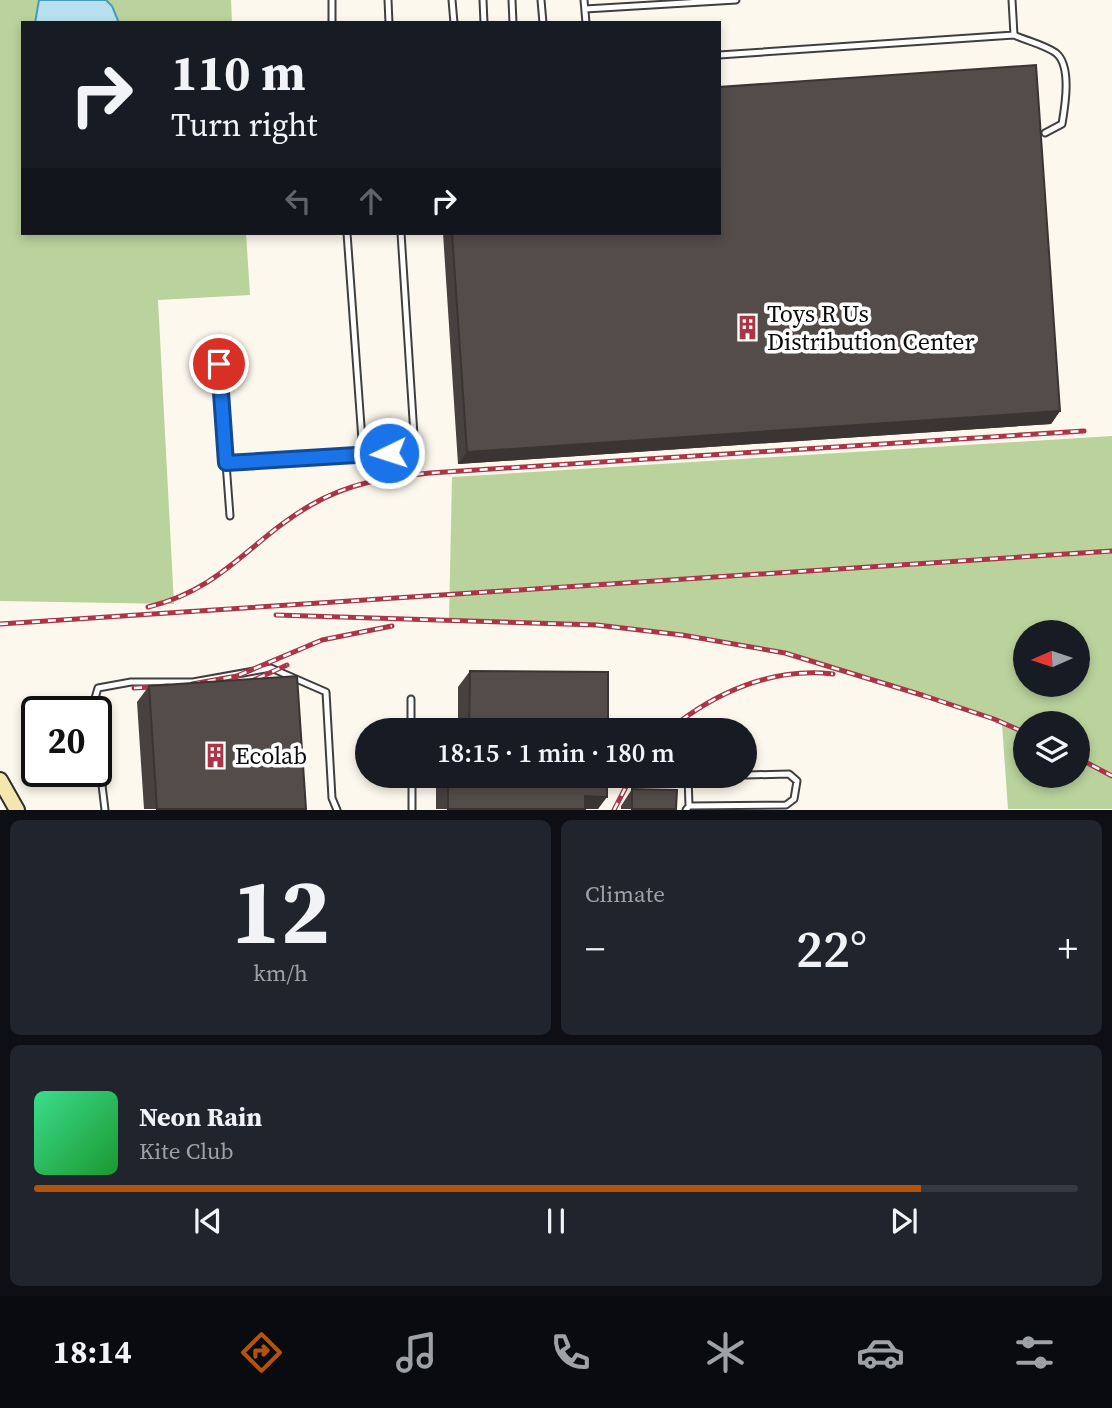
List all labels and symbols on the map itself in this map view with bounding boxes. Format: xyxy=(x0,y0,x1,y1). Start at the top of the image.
place label: Toys R Us Distribution Center xyxy=(767,297,975,358)
building icon: Toys R Us Distribution Center xyxy=(733,314,761,342)
pin xyxy=(189,334,249,394)
position arrow xyxy=(352,416,426,490)
north arrow xyxy=(1013,620,1090,696)
speed limit sign: 20 xyxy=(21,696,112,787)
place label: Ecolab xyxy=(235,739,307,772)
building icon: Ecolab xyxy=(201,742,229,770)

